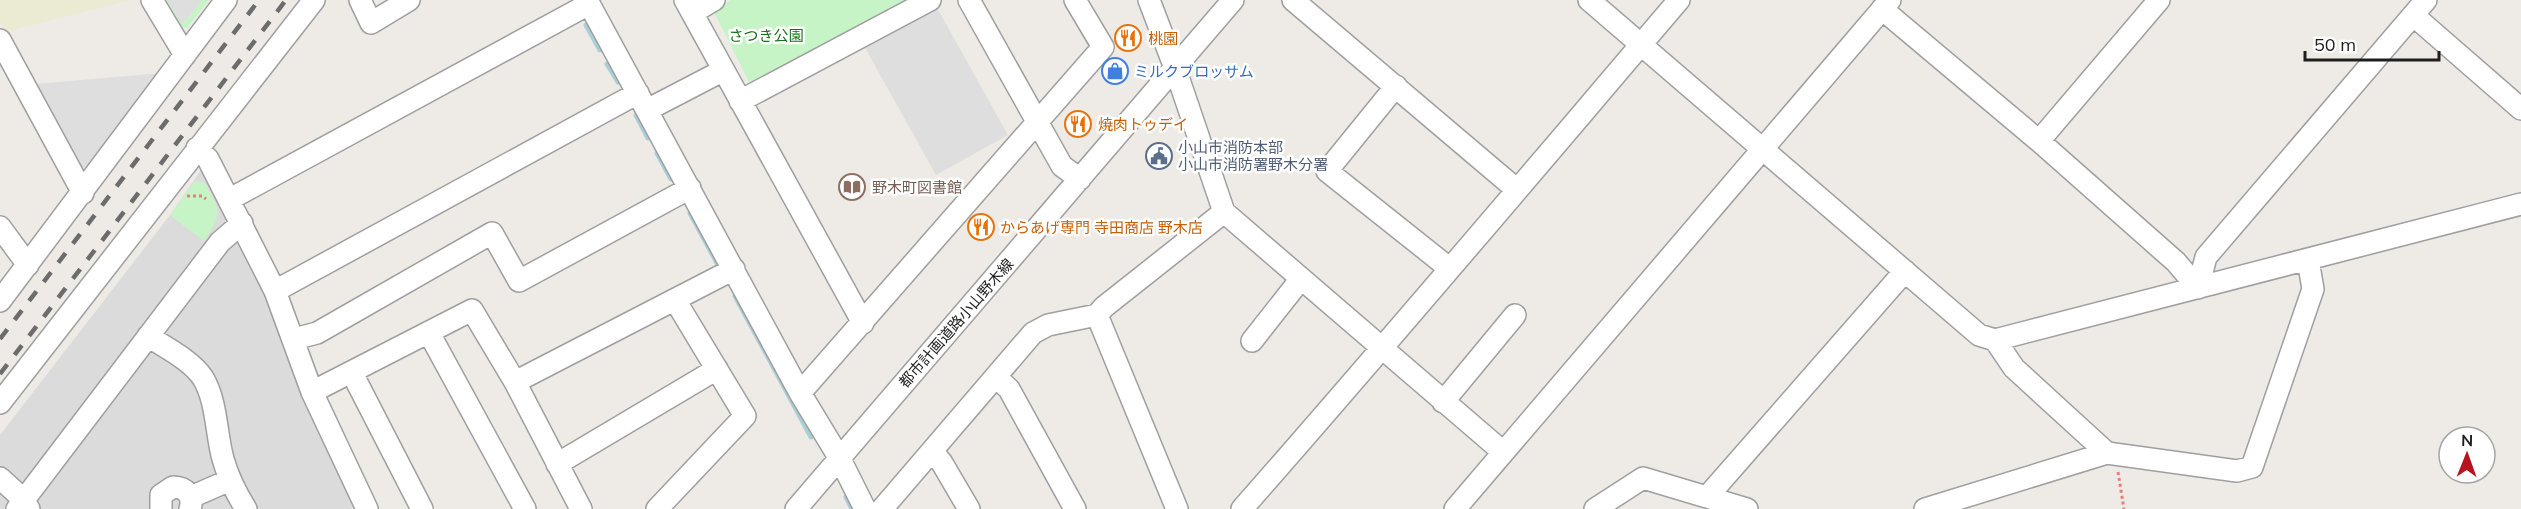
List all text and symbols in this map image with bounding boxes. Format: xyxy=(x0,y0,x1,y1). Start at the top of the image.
restaurant icon: 桃園 xyxy=(1113,23,1143,53)
scale bar xyxy=(2305,24,2438,62)
park label: さつき公園 xyxy=(728,26,804,45)
place label: 桃園 xyxy=(1148,29,1178,48)
text: 50 m xyxy=(2314,33,2356,56)
shop icon: ミルクブロッサム xyxy=(1100,56,1130,86)
place label: ミルクブロッサム xyxy=(1134,62,1254,81)
restaurant icon: 焼肉トゥデイ xyxy=(1063,109,1093,139)
place label: 焼肉トゥデイ xyxy=(1098,115,1188,134)
place label: 小山市消防本部 小山市消防署野木分署 xyxy=(1178,138,1328,174)
public building icon: 小山市消防本部 小山市消防署野木分署 xyxy=(1144,141,1174,171)
library icon: 野木町図書館 xyxy=(837,172,867,202)
place label: 野木町図書館 xyxy=(872,178,962,197)
restaurant icon: からあげ専門 寺田商店 野木店 xyxy=(966,212,996,242)
place label: からあげ専門 寺田商店 野木店 xyxy=(1000,218,1203,237)
street label: 都市計画道路小山野木線 xyxy=(895,254,1017,392)
north arrow xyxy=(2437,425,2497,485)
text: N xyxy=(2461,430,2473,450)

